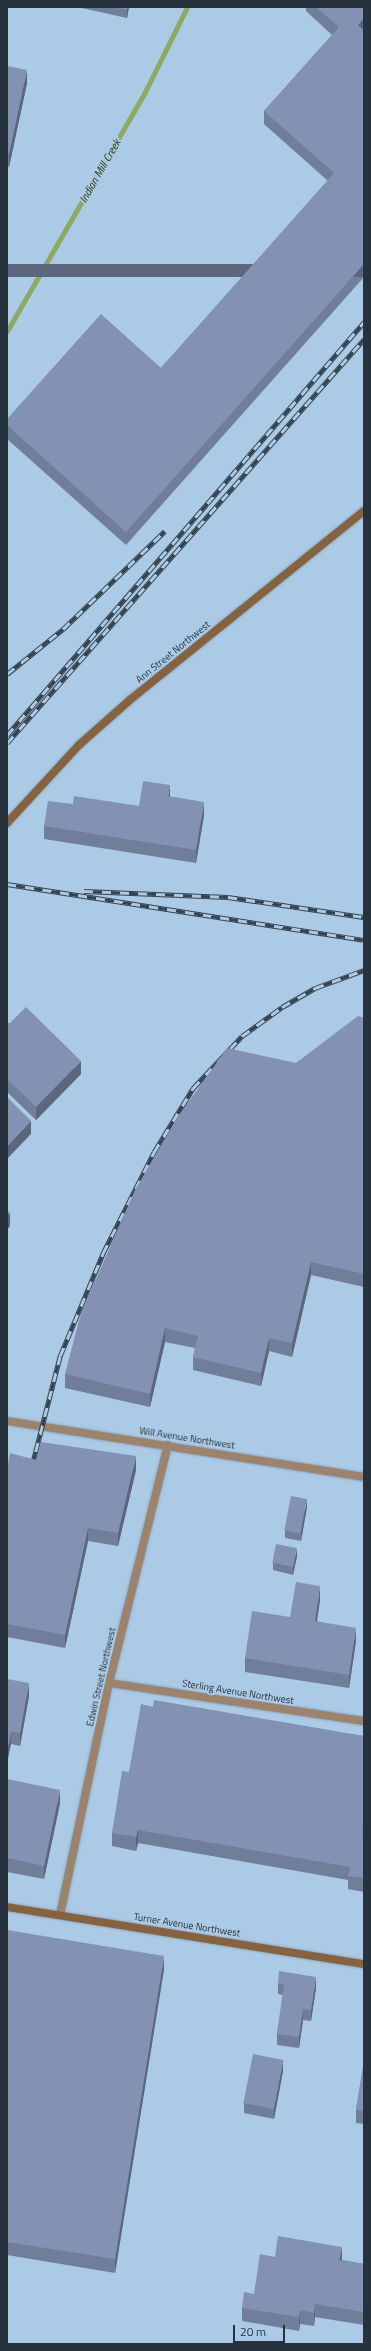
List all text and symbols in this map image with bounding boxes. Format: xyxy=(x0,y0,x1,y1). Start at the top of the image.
water label: Indian Mill Creek xyxy=(77,137,123,205)
street label: Ann Street Northwest xyxy=(133,618,213,686)
street label: Will Avenue Northwest xyxy=(138,1425,236,1451)
street label: Edwin Street Northwest xyxy=(84,1626,118,1728)
street label: Sterling Avenue Northwest xyxy=(181,1677,295,1707)
street label: Turner Avenue Northwest xyxy=(133,1911,241,1939)
scale bar xyxy=(235,2317,287,2343)
text: 20 m xyxy=(240,2322,266,2341)

